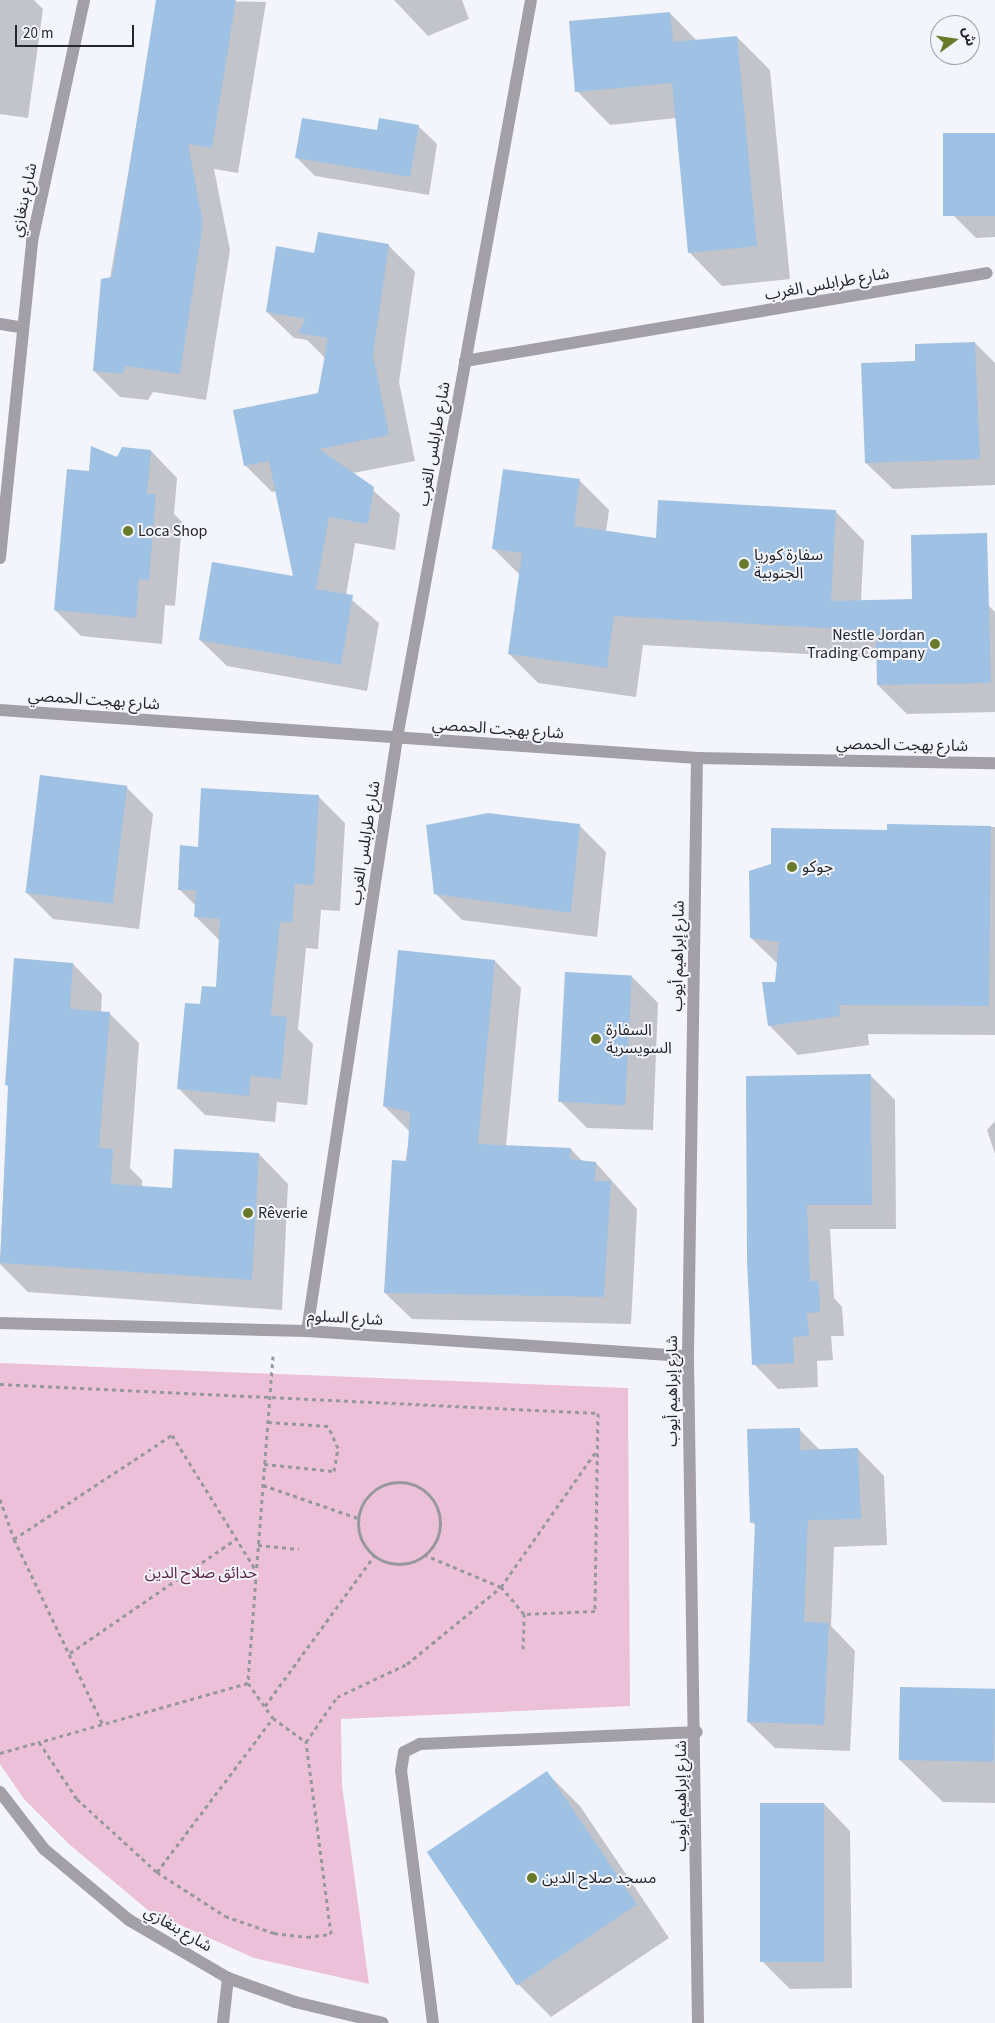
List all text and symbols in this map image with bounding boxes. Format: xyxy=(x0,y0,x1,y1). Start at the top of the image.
scale bar xyxy=(18,15,136,47)
north arrow xyxy=(930,15,980,65)
text: 20 m xyxy=(23,23,53,44)
text: ش xyxy=(957,25,981,48)
street label: شارع بنغازي xyxy=(7,161,41,239)
street label: شارع طرابلس الغرب xyxy=(763,264,891,304)
street label: شارع طرابلس الغرب xyxy=(414,380,454,508)
place label: Loca Shop xyxy=(138,521,207,541)
marker: Loca Shop xyxy=(122,525,134,537)
place label: سفارة كوريا الجنوبية xyxy=(754,545,823,583)
marker: سفارة كوريا الجنوبية xyxy=(738,558,750,570)
place label: Nestle Jordan Trading Company xyxy=(807,625,925,663)
marker: Nestle Jordan Trading Company xyxy=(929,638,941,650)
street label: شارع بهجت الحمصي xyxy=(27,686,161,714)
street label: شارع بهجت الحمصي xyxy=(431,715,565,743)
street label: شارع بهجت الحمصي xyxy=(836,734,968,756)
street label: شارع طرابلس الغرب xyxy=(346,779,384,907)
place label: جوكو xyxy=(802,857,833,877)
marker: جوكو xyxy=(786,861,798,873)
street label: شارع إبراهيم أيوب xyxy=(667,900,689,1012)
place label: السفارة السويسرية xyxy=(606,1020,672,1058)
marker: السفارة السويسرية xyxy=(590,1033,602,1045)
place label: Rêverie xyxy=(258,1203,308,1223)
marker: Rêverie xyxy=(242,1207,254,1219)
street label: شارع السلوم xyxy=(307,1306,383,1330)
street label: شارع إبراهيم أيوب xyxy=(662,1335,682,1447)
park label: حدائق صلاح الدين xyxy=(145,1563,257,1583)
street label: شارع إبراهيم أيوب xyxy=(671,1740,691,1852)
place label: مسجد صلاح الدين xyxy=(542,1868,656,1888)
marker: مسجد صلاح الدين xyxy=(526,1872,538,1884)
street label: شارع بنغازي xyxy=(141,1902,215,1956)

